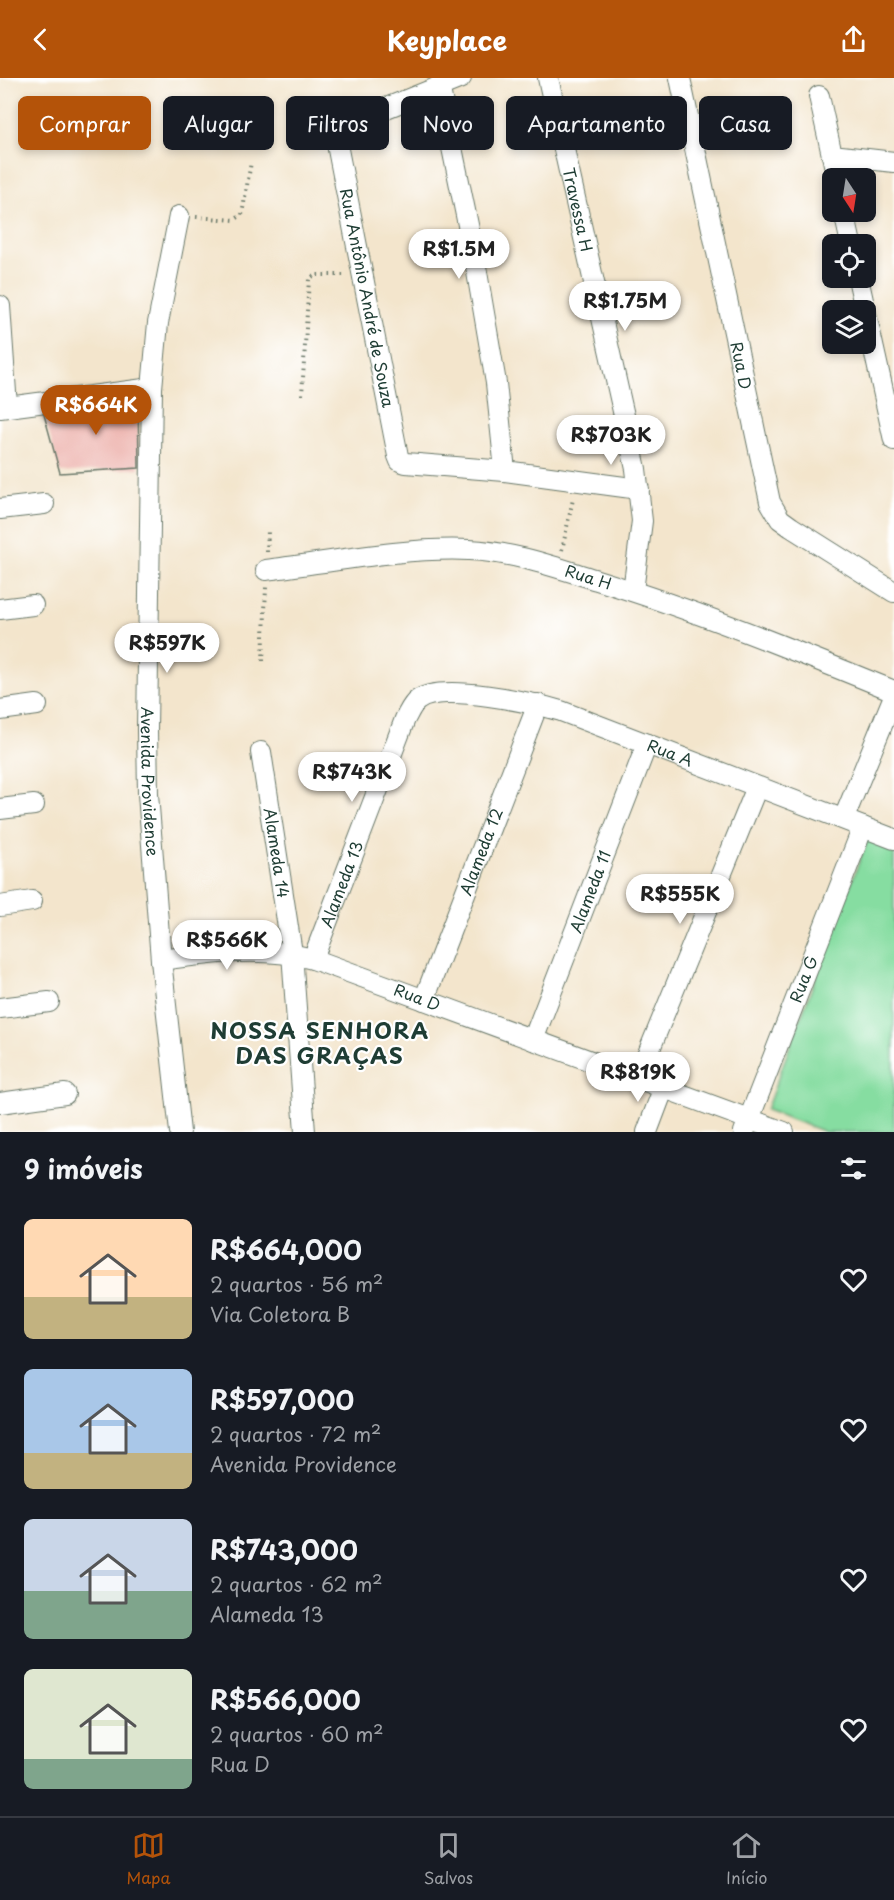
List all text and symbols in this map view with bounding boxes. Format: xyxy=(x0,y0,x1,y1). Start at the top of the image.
text: Keyplace xyxy=(387,19,507,60)
icon: back xyxy=(24,23,57,56)
icon: share xyxy=(837,23,870,56)
chip: Comprar xyxy=(18,96,151,150)
chip: Alugar xyxy=(163,96,274,150)
chip: Filtros xyxy=(286,96,389,150)
chip: Novo xyxy=(401,96,494,150)
chip: Apartamento xyxy=(506,96,687,150)
chip: Casa xyxy=(699,96,792,150)
street label: Travessa H xyxy=(558,165,600,254)
north arrow xyxy=(822,168,876,222)
map controls xyxy=(822,168,876,354)
street label: Rua Antônio André de Souza xyxy=(335,186,401,409)
pin: R$1.5M xyxy=(410,229,508,280)
text: R$1.5M xyxy=(423,233,495,263)
button: locate xyxy=(822,234,876,288)
pin: R$1.75M xyxy=(570,281,680,332)
text: R$1.75M xyxy=(583,285,667,315)
button: layers xyxy=(822,300,876,354)
street label: Rua D xyxy=(725,339,759,391)
pin: R$664K xyxy=(47,385,145,436)
text: R$664K xyxy=(54,389,138,419)
pin: R$703K xyxy=(562,415,660,466)
text: R$703K xyxy=(570,419,652,449)
street label: Rua H xyxy=(562,558,615,595)
pin: R$597K xyxy=(118,623,216,674)
text: R$597K xyxy=(128,627,206,657)
street label: Avenida Providence xyxy=(136,707,166,857)
street label: Rua A xyxy=(644,732,697,772)
pin: R$743K xyxy=(303,752,401,803)
text: R$743K xyxy=(312,756,392,786)
street label: Alameda 12 xyxy=(452,804,508,898)
street label: Alameda 14 xyxy=(259,806,296,900)
street label: Alameda 13 xyxy=(313,837,368,931)
street label: Alameda 11 xyxy=(562,846,616,936)
pin: R$555K xyxy=(631,874,729,925)
text: R$555K xyxy=(640,878,720,908)
pin: R$566K xyxy=(178,920,276,971)
text: R$566K xyxy=(186,924,268,954)
street label: Rua G xyxy=(783,952,823,1006)
street label: Rua D xyxy=(391,977,444,1016)
district label: NOSSA SENHORA DAS GRAÇAS xyxy=(210,1013,430,1071)
pin: R$819K xyxy=(589,1052,687,1103)
text: R$819K xyxy=(600,1056,676,1086)
text: 9 imóveis xyxy=(24,1149,143,1188)
icon: filters xyxy=(837,1152,870,1185)
text: R$664,000 xyxy=(210,1230,362,1269)
icon: home xyxy=(72,1243,144,1315)
icon: heart xyxy=(837,1263,870,1296)
text: 2 quartos · 56 m² xyxy=(210,1269,383,1299)
text: Via Coletora B xyxy=(210,1299,350,1329)
text: R$597,000 xyxy=(210,1380,354,1419)
icon: home xyxy=(72,1393,144,1465)
icon: heart xyxy=(837,1413,870,1446)
text: 2 quartos · 72 m² xyxy=(210,1419,381,1449)
text: Avenida Providence xyxy=(210,1449,397,1479)
text: R$743,000 xyxy=(210,1530,358,1569)
icon: home xyxy=(72,1543,144,1615)
icon: heart xyxy=(837,1563,870,1596)
text: 2 quartos · 62 m² xyxy=(210,1569,383,1599)
text: Alameda 13 xyxy=(210,1599,324,1629)
text: R$566,000 xyxy=(210,1680,361,1719)
icon: home xyxy=(72,1693,144,1765)
icon: heart xyxy=(837,1713,870,1746)
text: 2 quartos · 60 m² xyxy=(210,1719,384,1749)
text: Rua D xyxy=(210,1749,270,1779)
tab: Mapa xyxy=(127,1829,171,1889)
tab: Salvos xyxy=(424,1829,473,1889)
tab: Início xyxy=(726,1829,767,1889)

